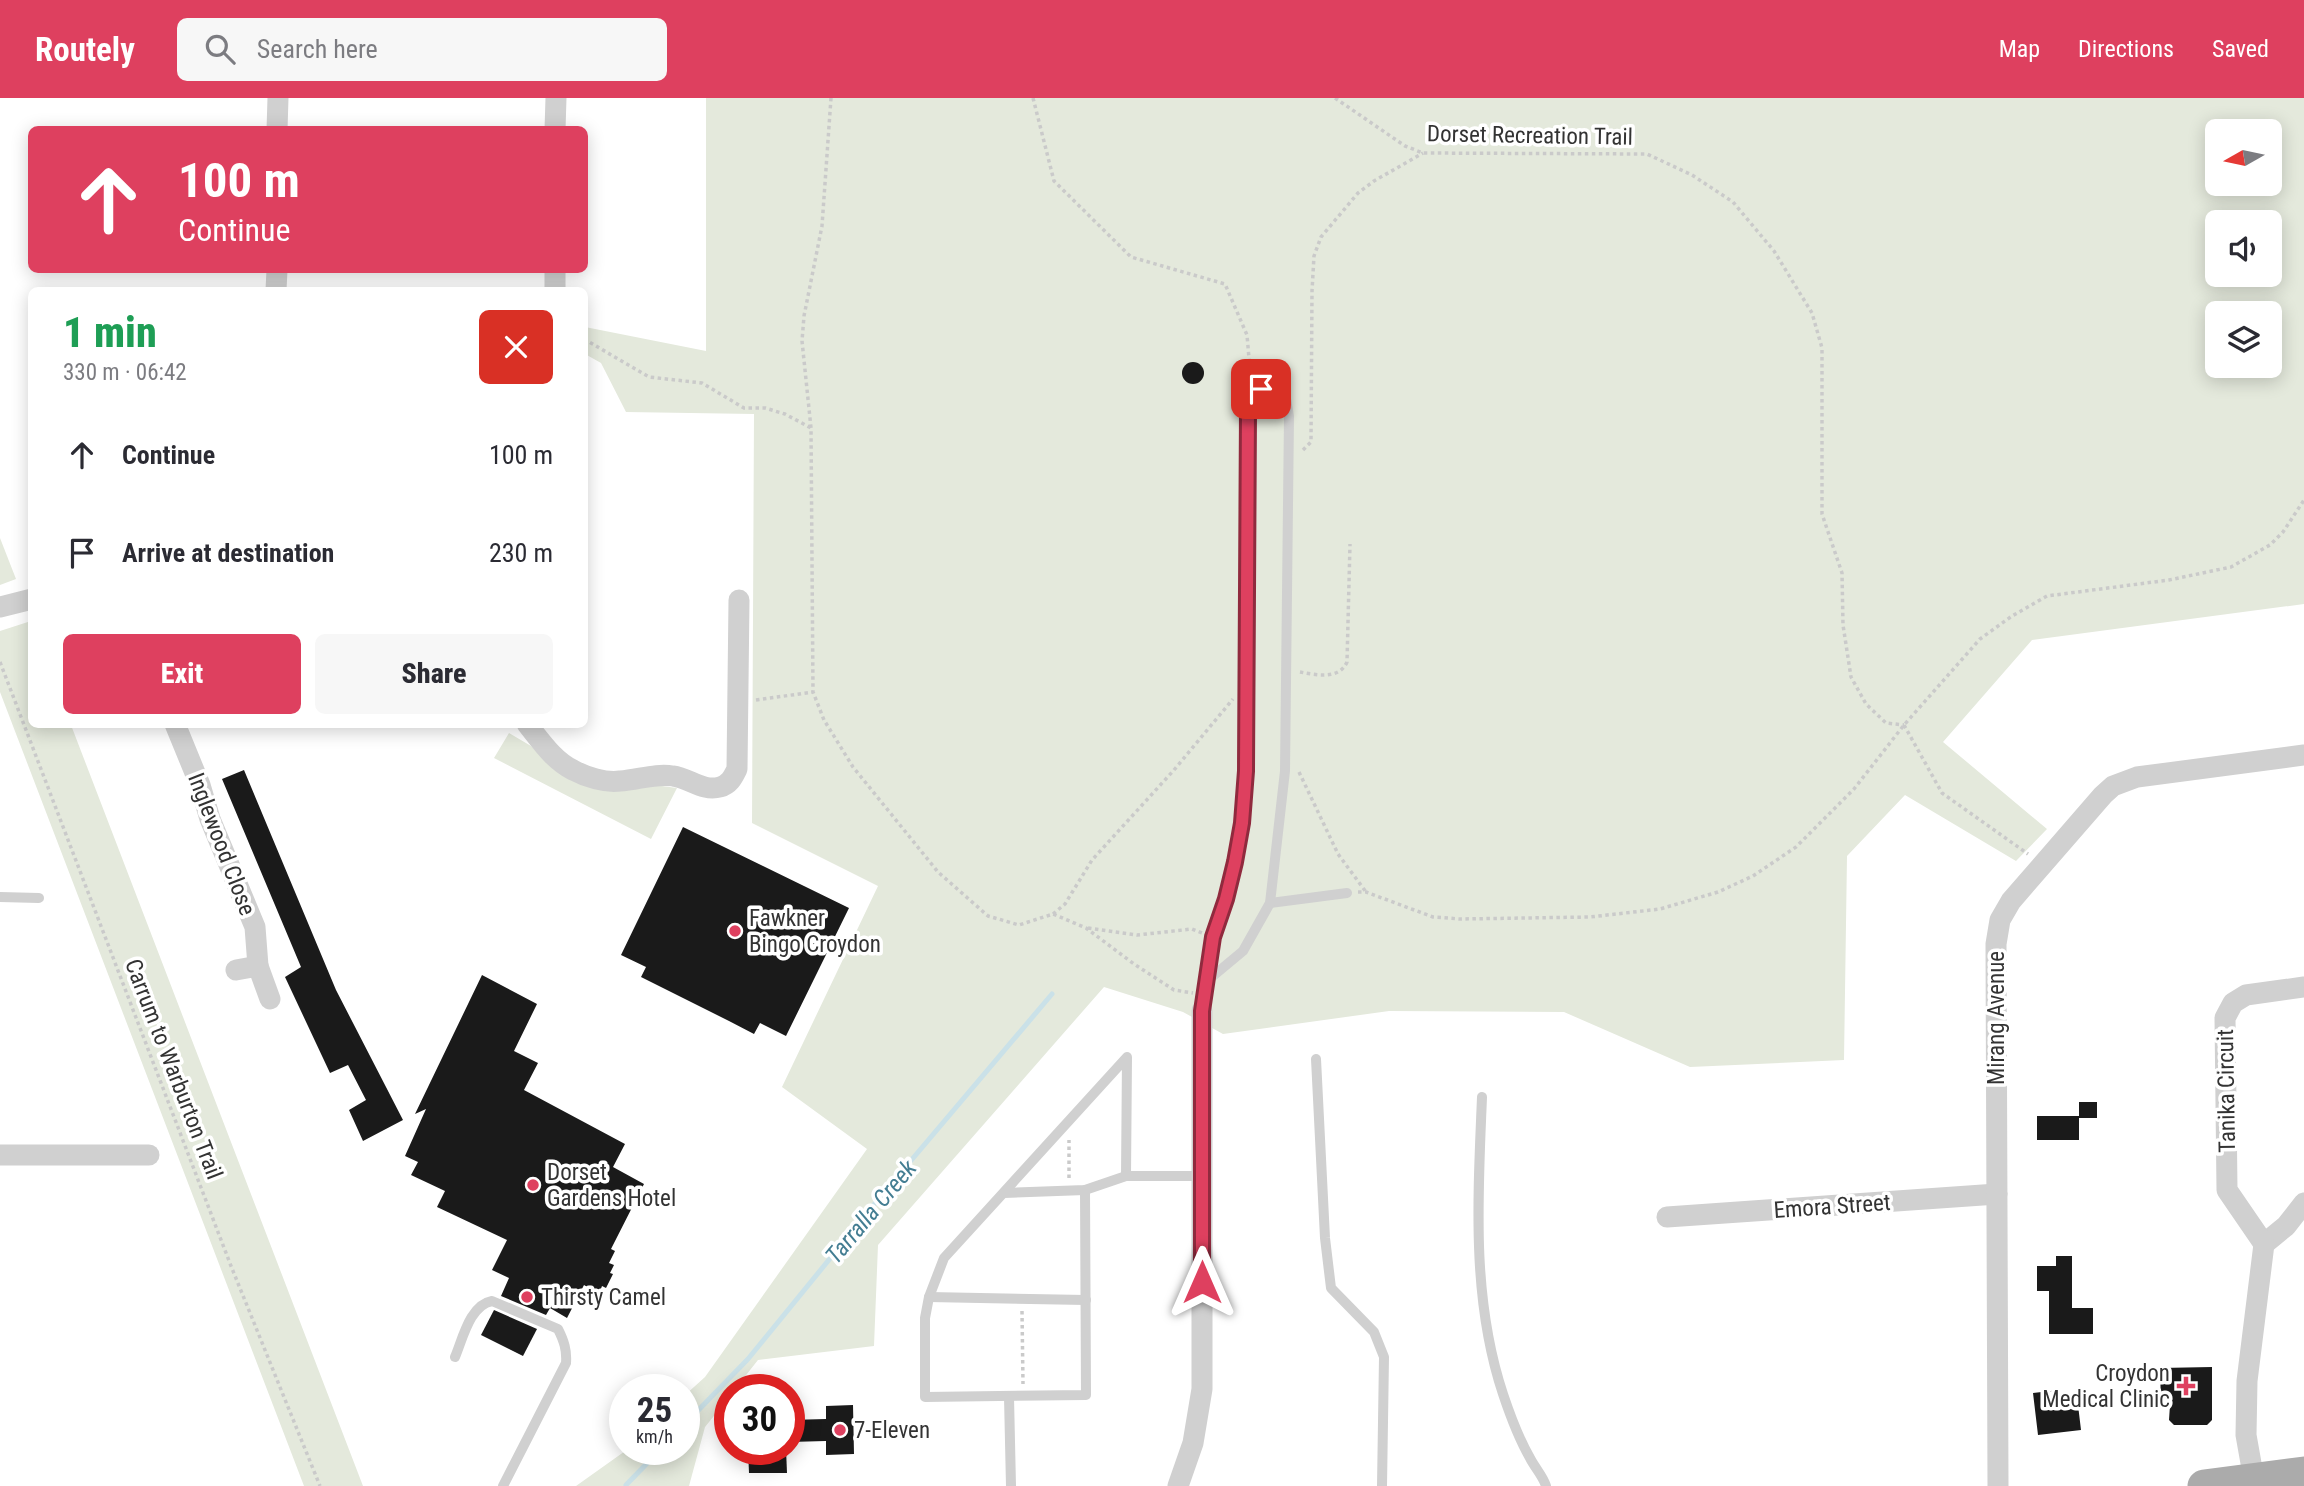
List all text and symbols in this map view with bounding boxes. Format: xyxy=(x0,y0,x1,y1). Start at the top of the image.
search box xyxy=(177,18,667,81)
text: Routely xyxy=(35,30,135,69)
icon: search xyxy=(201,30,239,68)
text: Search here xyxy=(257,34,378,64)
text: Map xyxy=(1999,35,2040,63)
text: Directions xyxy=(2078,35,2174,63)
text: Saved xyxy=(2212,35,2269,63)
north arrow xyxy=(2205,119,2282,196)
map controls xyxy=(2205,119,2282,378)
street label: Dorset Recreation Trail xyxy=(1427,120,1633,151)
text: 100 m xyxy=(178,152,300,209)
icon: ahead xyxy=(63,154,154,245)
button: sound xyxy=(2205,210,2282,287)
text: Continue xyxy=(178,211,290,249)
button: layers xyxy=(2205,301,2282,378)
text: 1 min xyxy=(63,308,157,357)
button: close xyxy=(479,310,553,384)
text: 330 m · 06:42 xyxy=(63,359,187,386)
pin xyxy=(1231,359,1291,419)
icon: arrive xyxy=(1242,370,1280,408)
icon: ahead xyxy=(63,436,101,474)
text: Continue xyxy=(122,440,215,470)
text: 100 m xyxy=(489,440,553,470)
icon: arrive xyxy=(63,534,101,572)
text: Arrive at destination xyxy=(122,538,334,568)
text: 230 m xyxy=(489,538,553,568)
button: Exit xyxy=(63,634,301,714)
button: Share xyxy=(315,634,553,714)
street label: Inglewood Close xyxy=(182,769,261,919)
place label: Fawkner Bingo Croydon xyxy=(749,905,881,958)
marker: Fawkner Bingo Croydon xyxy=(727,923,743,939)
street label: Mirang Avenue xyxy=(1983,951,2010,1085)
street label: Carrum to Warburton Trail xyxy=(119,955,228,1183)
street label: Tanika Circuit xyxy=(2212,1029,2241,1153)
water label: Tarralla Creek xyxy=(820,1154,923,1269)
place label: Dorset Gardens Hotel xyxy=(547,1159,676,1212)
marker: Dorset Gardens Hotel xyxy=(525,1177,541,1193)
street label: Emora Street xyxy=(1773,1189,1891,1224)
position arrow xyxy=(1165,1245,1239,1319)
place label: Thirsty Camel xyxy=(541,1284,666,1311)
marker: Thirsty Camel xyxy=(519,1289,535,1305)
place label: Croydon Medical Clinic xyxy=(2042,1360,2170,1413)
speed limit sign: 30 xyxy=(714,1374,805,1465)
marker: Croydon Medical Clinic xyxy=(2176,1376,2196,1396)
text: 25 xyxy=(637,1390,672,1431)
place label: 7-Eleven xyxy=(854,1417,930,1444)
marker: 7-Eleven xyxy=(832,1422,848,1438)
text: km/h xyxy=(636,1426,673,1447)

